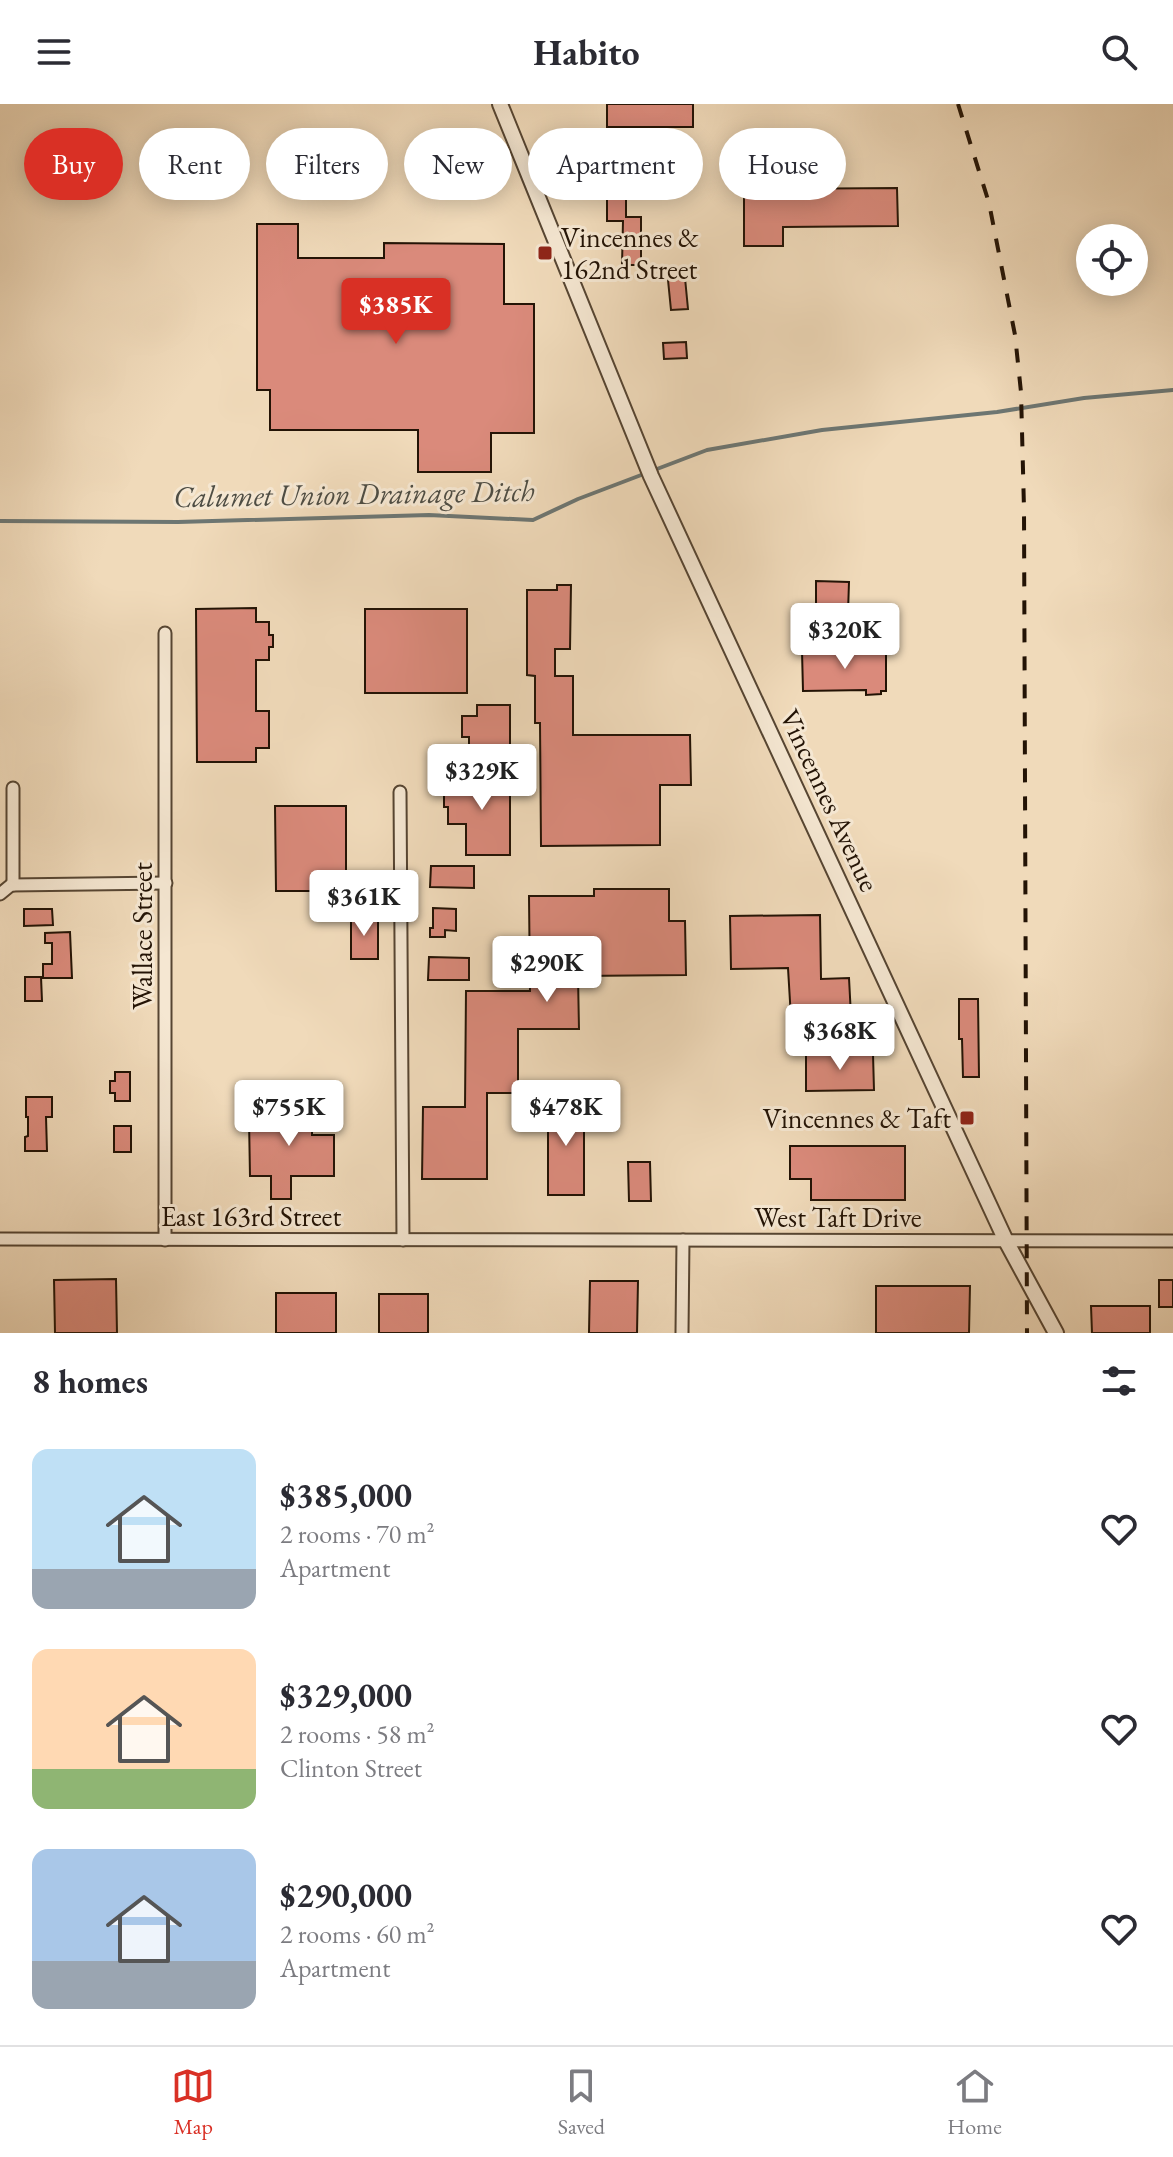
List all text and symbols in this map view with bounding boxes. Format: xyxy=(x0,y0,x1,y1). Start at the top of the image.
text: Habito xyxy=(533,29,640,76)
icon: menu xyxy=(32,30,76,74)
icon: search xyxy=(1097,30,1141,74)
chip: Buy xyxy=(24,128,123,200)
chip: Rent xyxy=(139,128,250,200)
chip: Filters xyxy=(266,128,388,200)
chip: New xyxy=(404,128,512,200)
chip: Apartment xyxy=(528,128,703,200)
chip: House xyxy=(719,128,846,200)
place label: Vincennes & 162nd Street xyxy=(561,219,699,287)
map controls xyxy=(1076,224,1148,296)
button: locate xyxy=(1076,224,1148,296)
marker: Vincennes & 162nd Street xyxy=(536,244,554,262)
pin: $385K xyxy=(340,278,452,346)
text: $385K xyxy=(359,287,433,321)
water label: Calumet Union Drainage Ditch xyxy=(173,471,535,516)
pin: $320K xyxy=(789,603,901,671)
text: $320K xyxy=(808,612,882,646)
street label: Vincennes Avenue xyxy=(772,703,888,897)
pin: $329K xyxy=(426,744,538,812)
text: $329K xyxy=(445,753,519,787)
street label: Wallace Street xyxy=(124,862,160,1010)
pin: $361K xyxy=(308,870,420,938)
text: $361K xyxy=(327,879,401,913)
pin: $290K xyxy=(491,936,603,1004)
text: $290K xyxy=(510,945,584,979)
pin: $368K xyxy=(784,1004,896,1072)
text: $368K xyxy=(803,1013,877,1047)
pin: $755K xyxy=(233,1080,345,1148)
pin: $478K xyxy=(510,1080,622,1148)
text: $755K xyxy=(252,1089,326,1123)
text: $478K xyxy=(529,1089,603,1123)
place label: Vincennes & Taft xyxy=(763,1100,951,1136)
marker: Vincennes & Taft xyxy=(958,1109,976,1127)
street label: East 163rd Street xyxy=(161,1198,342,1234)
street label: West Taft Drive xyxy=(754,1199,922,1235)
text: 8 homes xyxy=(32,1359,148,1403)
icon: filters xyxy=(1097,1359,1141,1403)
text: $385,000 xyxy=(280,1473,412,1517)
icon: home xyxy=(96,1481,192,1577)
icon: heart xyxy=(1097,1507,1141,1551)
text: 2 rooms · 70 m² xyxy=(280,1517,435,1551)
text: Apartment xyxy=(280,1551,390,1585)
text: $329,000 xyxy=(280,1673,412,1717)
icon: home xyxy=(96,1681,192,1777)
icon: heart xyxy=(1097,1707,1141,1751)
text: 2 rooms · 58 m² xyxy=(280,1717,435,1751)
text: Clinton Street xyxy=(280,1751,422,1785)
text: $290,000 xyxy=(280,1873,412,1917)
icon: home xyxy=(96,1881,192,1977)
icon: heart xyxy=(1097,1907,1141,1951)
text: 2 rooms · 60 m² xyxy=(280,1917,435,1951)
text: Apartment xyxy=(280,1951,390,1985)
tab: Map xyxy=(171,2064,215,2141)
tab: Saved xyxy=(558,2064,605,2141)
tab: Home xyxy=(947,2064,1002,2141)

